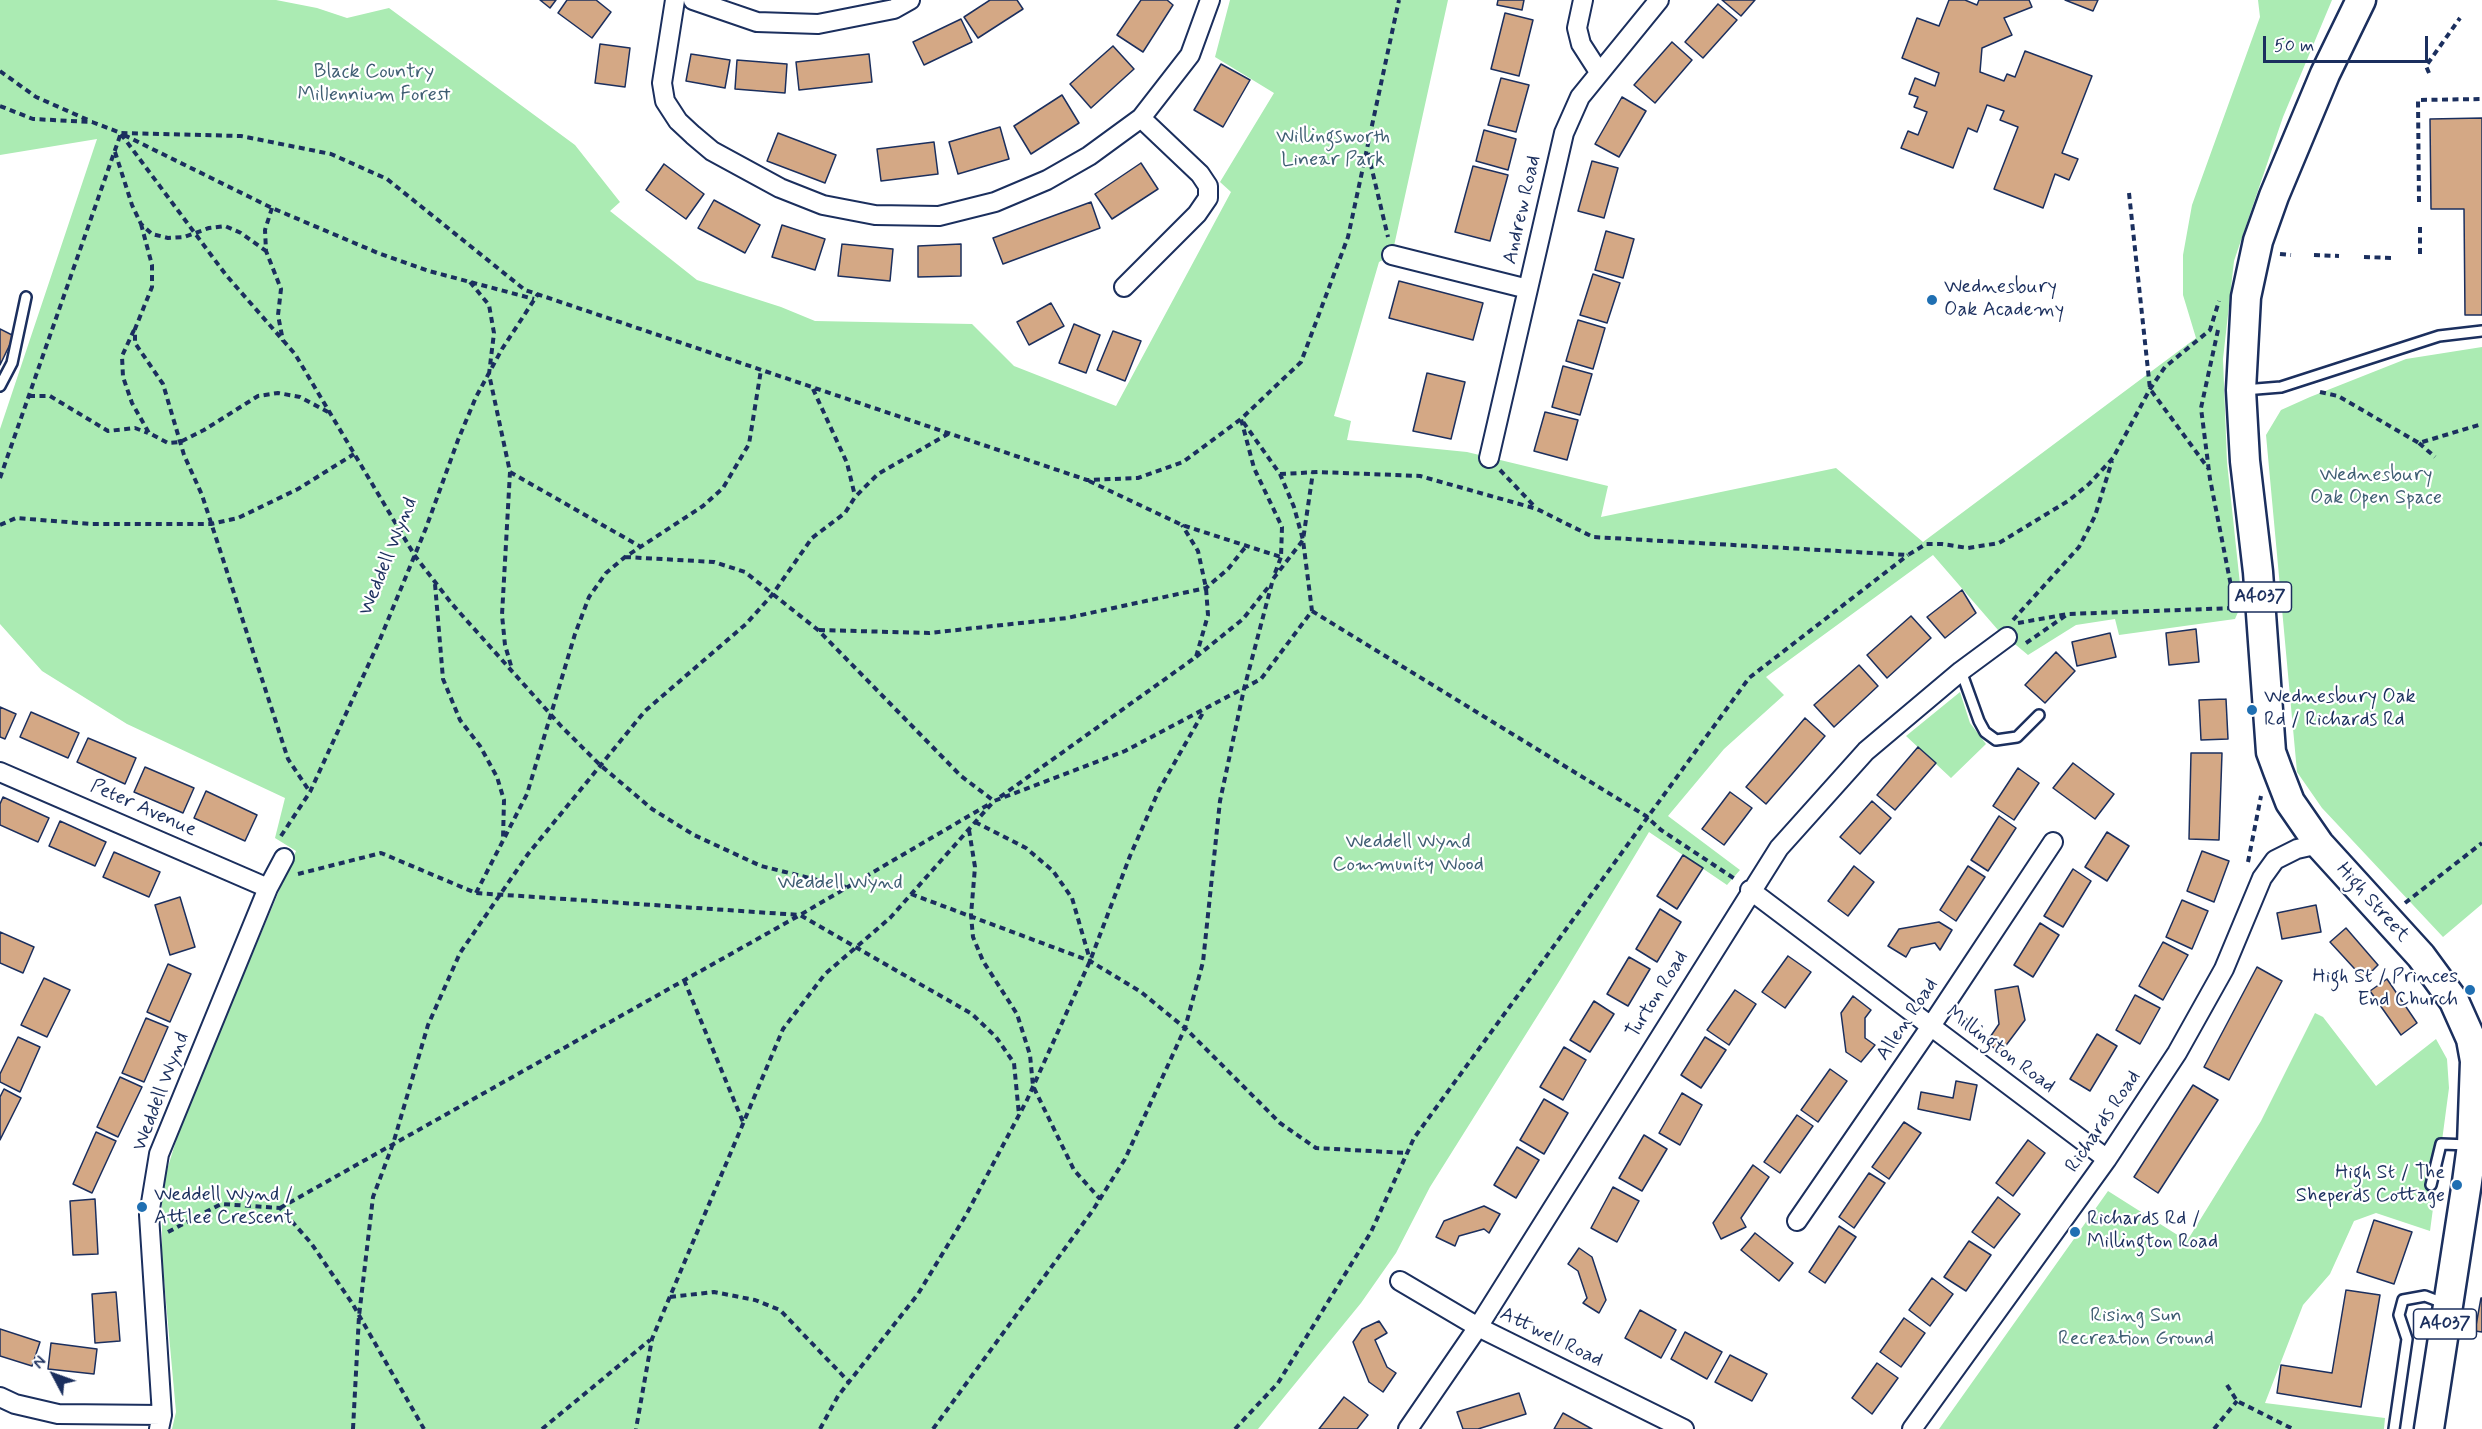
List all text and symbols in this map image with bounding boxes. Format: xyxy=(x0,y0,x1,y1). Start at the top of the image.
scale bar xyxy=(2266,24,2431,62)
text: 50 m xyxy=(2274,34,2314,58)
park label: Black Country Millennium Forest xyxy=(297,61,451,108)
park label: Willingsworth Linear Park xyxy=(1276,126,1390,173)
street label: Andrew Road xyxy=(1499,153,1547,267)
place label: Wednesbury Oak Academy xyxy=(1944,276,2064,323)
marker: Wednesbury Oak Academy xyxy=(1925,293,1939,307)
park label: Wednesbury Oak Open Space xyxy=(2310,464,2442,511)
street label: Weddell Wynd xyxy=(354,495,424,619)
road number: A4037 xyxy=(2228,582,2292,612)
place label: Wednesbury Oak Rd / Richards Rd xyxy=(2264,686,2416,733)
marker: Wednesbury Oak Rd / Richards Rd xyxy=(2245,703,2259,717)
street label: Peter Avenue xyxy=(86,775,200,843)
park label: Weddell Wynd Community Wood xyxy=(1332,831,1484,878)
street label: High Street xyxy=(2330,858,2414,948)
park label: Weddell Wynd xyxy=(777,872,903,896)
street label: Turton Road xyxy=(1622,947,1694,1043)
place label: High St / Princes End Church xyxy=(2313,966,2458,1013)
street label: Allen Road xyxy=(1872,974,1944,1066)
marker: High St / Princes End Church xyxy=(2463,983,2477,997)
street label: Millington Road xyxy=(1940,1001,2060,1099)
street label: Weddell Wynd xyxy=(128,1029,196,1155)
street label: Richards Road xyxy=(2061,1067,2147,1177)
place label: High St / The Sheperds Cottage xyxy=(2296,1162,2445,1209)
marker: High St / The Sheperds Cottage xyxy=(2450,1178,2464,1192)
place label: Weddell Wynd / Attlee Crescent xyxy=(154,1184,293,1231)
marker: Weddell Wynd / Attlee Crescent xyxy=(135,1200,149,1214)
place label: Richards Rd / Millington Road xyxy=(2087,1208,2218,1255)
marker: Richards Rd / Millington Road xyxy=(2068,1225,2082,1239)
street label: Attwell Road xyxy=(1496,1303,1606,1373)
park label: Rising Sun Recreation Ground xyxy=(2058,1305,2214,1352)
road number: A4037 xyxy=(2414,1309,2476,1339)
north arrow xyxy=(24,1345,84,1405)
text: N xyxy=(29,1352,51,1374)

